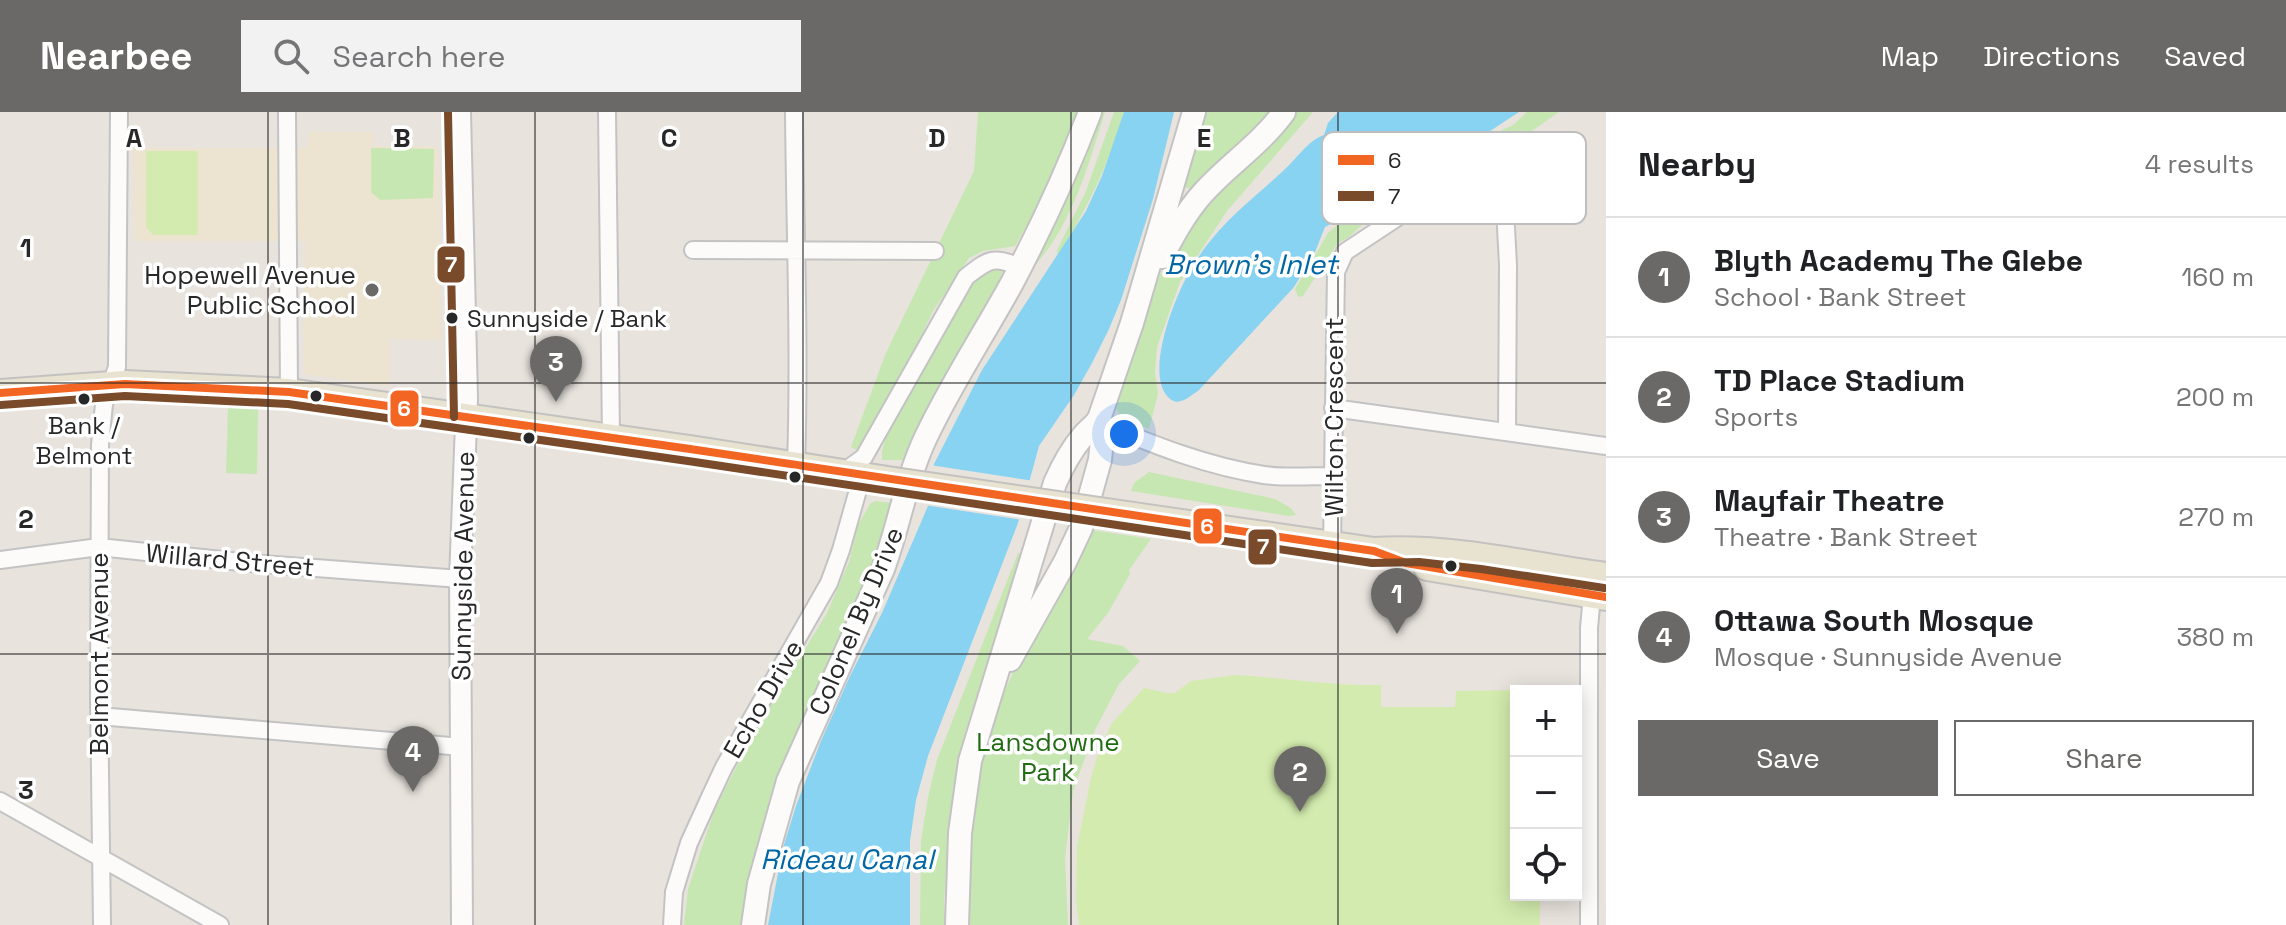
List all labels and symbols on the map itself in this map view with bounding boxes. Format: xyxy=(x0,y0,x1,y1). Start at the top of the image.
text: A xyxy=(126,121,143,155)
text: B xyxy=(393,121,411,155)
text: C xyxy=(661,121,677,155)
text: D xyxy=(928,121,946,155)
text: E xyxy=(1197,121,1211,155)
legend xyxy=(1322,132,1586,224)
text: 6 xyxy=(1388,146,1401,174)
text: 7 xyxy=(1388,182,1400,210)
text: 1 xyxy=(20,231,32,265)
line badge: 7 xyxy=(436,245,466,284)
water label: Brown's Inlet xyxy=(1164,246,1341,282)
text: 7 xyxy=(445,250,457,278)
place label: Hopewell Avenue Public School xyxy=(144,258,356,322)
marker: Hopewell Avenue Public School xyxy=(363,281,381,299)
place label: Sunnyside / Bank xyxy=(467,303,667,334)
marker: Sunnyside / Bank xyxy=(444,310,460,326)
street label: Wilton Crescent xyxy=(1317,317,1351,517)
pin: 3 xyxy=(530,336,582,402)
unlabelled marker xyxy=(308,388,324,404)
line badge: 6 xyxy=(389,389,420,428)
marker: Bank / Belmont xyxy=(76,391,92,407)
text: 6 xyxy=(397,394,411,422)
place label: Bank / Belmont xyxy=(36,410,132,471)
your location xyxy=(1104,414,1144,454)
unlabelled marker xyxy=(521,430,537,446)
street label: Sunnyside Avenue xyxy=(444,451,482,681)
unlabelled marker xyxy=(787,469,803,485)
text: 2 xyxy=(18,502,34,536)
line badge: 6 xyxy=(1192,507,1223,545)
text: 6 xyxy=(1200,512,1214,540)
street label: Colonel By Drive xyxy=(801,522,911,720)
line badge: 7 xyxy=(1247,528,1278,566)
text: 7 xyxy=(1257,532,1269,560)
street label: Willard Street xyxy=(144,536,316,584)
street label: Belmont Avenue xyxy=(82,552,116,756)
unlabelled marker xyxy=(1443,558,1459,574)
pin: 1 xyxy=(1371,568,1423,634)
street label: Echo Drive xyxy=(715,634,811,764)
park label: Lansdowne Park xyxy=(976,725,1120,789)
pin: 4 xyxy=(387,726,439,792)
pin: 2 xyxy=(1274,746,1326,812)
text: 3 xyxy=(18,773,34,807)
water label: Rideau Canal xyxy=(760,841,937,877)

